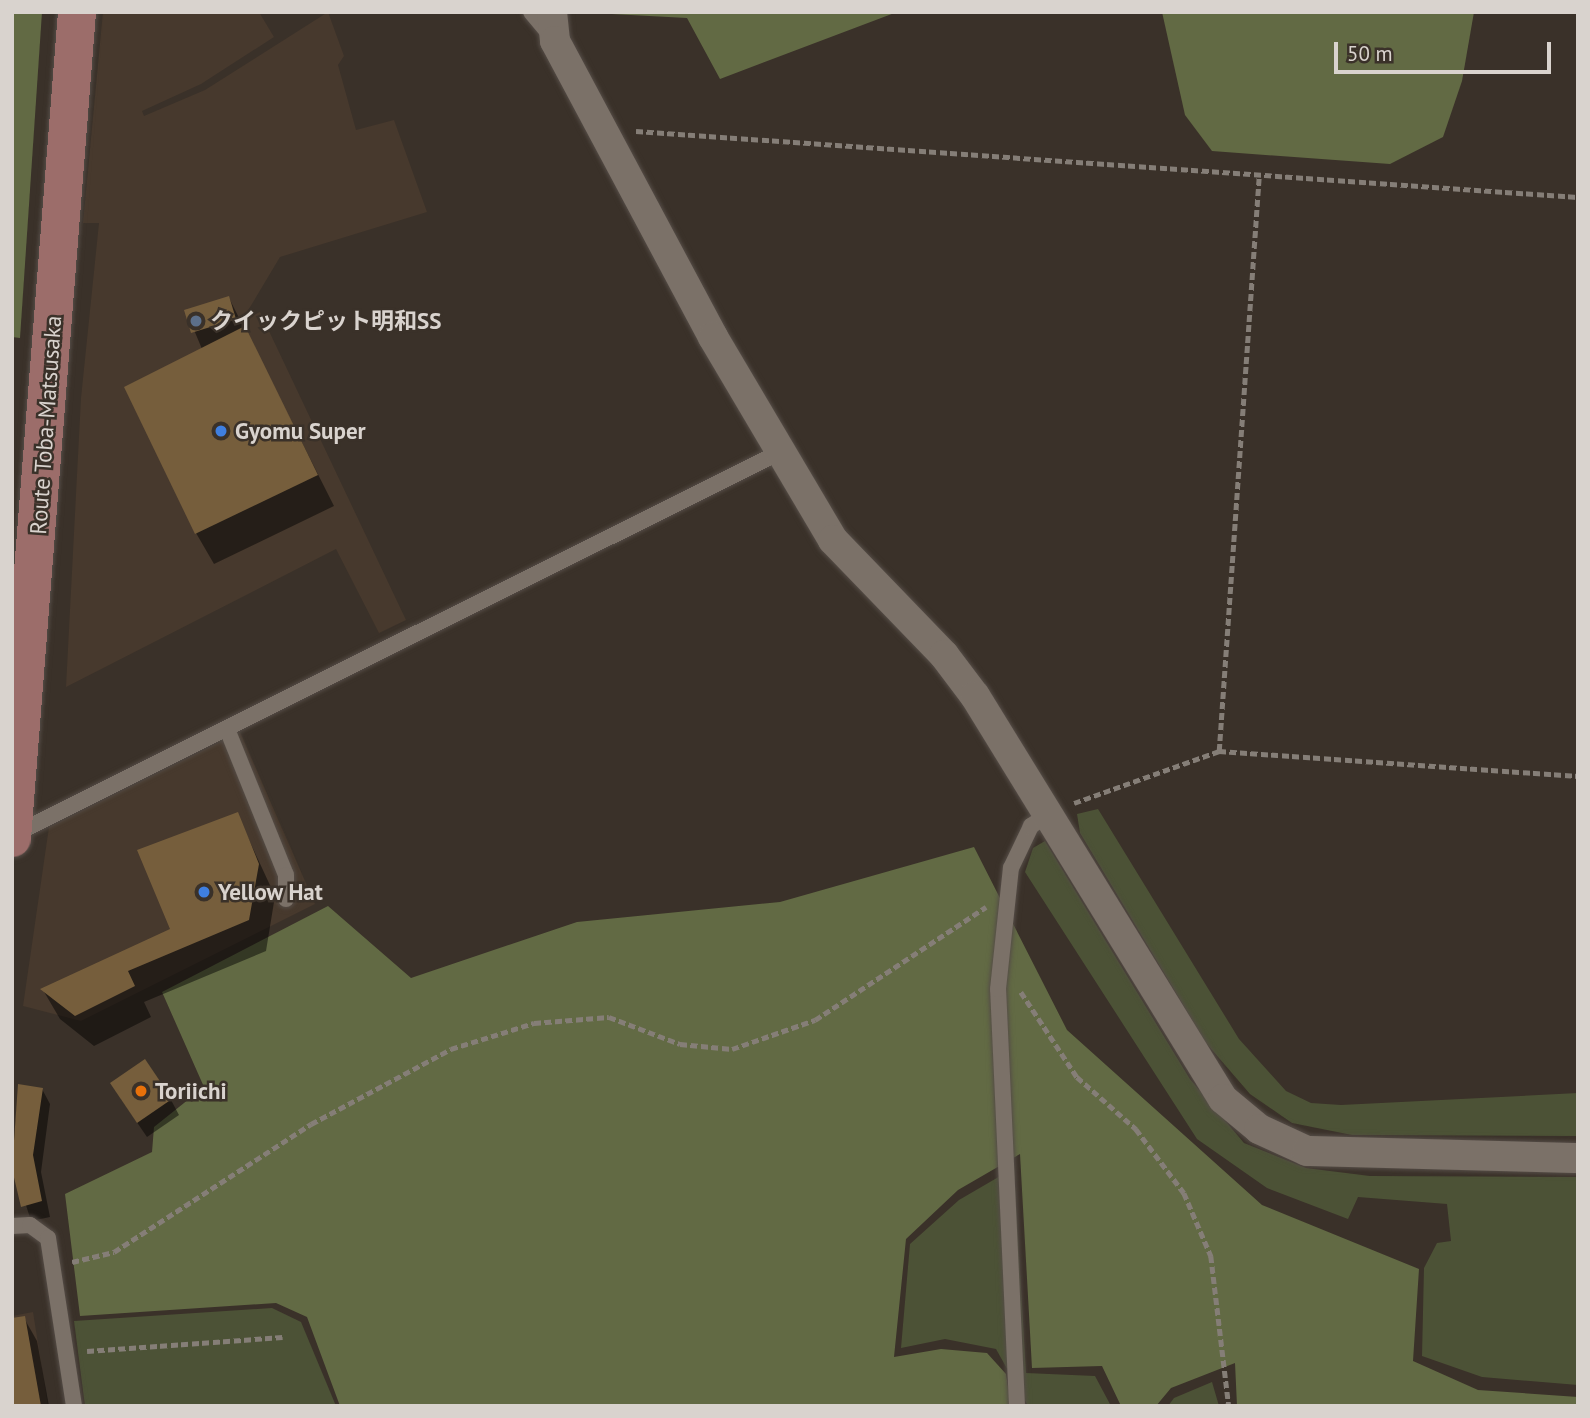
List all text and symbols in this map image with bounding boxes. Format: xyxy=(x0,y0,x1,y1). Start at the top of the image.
scale bar xyxy=(1338,28,1555,72)
text: 50 m xyxy=(1347,40,1393,67)
place label: クイックピット明和SS xyxy=(210,307,441,335)
marker: クイックピット明和SS xyxy=(188,313,204,329)
street label: Route Toba-Matsusaka xyxy=(25,314,67,536)
place label: Gyomu Super xyxy=(235,417,366,445)
marker: Gyomu Super xyxy=(213,423,229,439)
place label: Yellow Hat xyxy=(218,878,323,906)
marker: Yellow Hat xyxy=(196,884,212,900)
place label: Toriichi xyxy=(155,1077,227,1105)
marker: Toriichi xyxy=(133,1083,149,1099)

